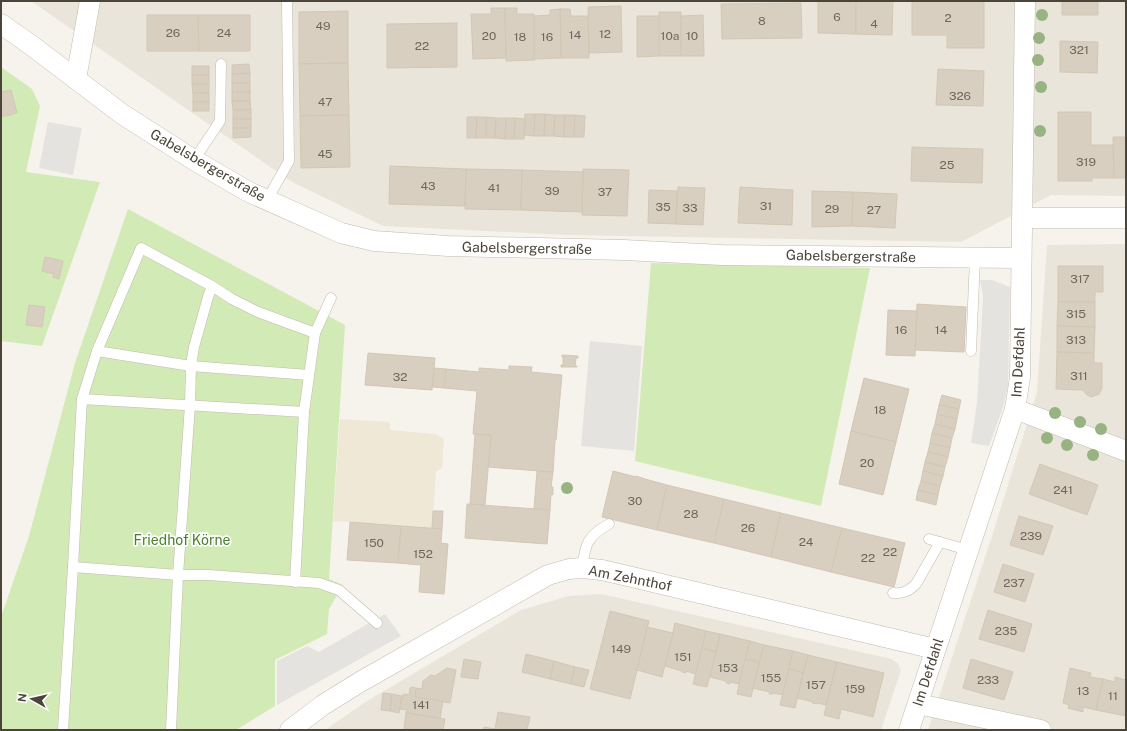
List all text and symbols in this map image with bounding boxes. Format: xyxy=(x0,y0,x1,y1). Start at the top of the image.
house number: 6 xyxy=(833,10,841,24)
house number: 2 xyxy=(944,11,952,25)
house number: 8 xyxy=(758,14,766,28)
house number: 4 xyxy=(870,17,878,31)
house number: 49 xyxy=(315,19,331,33)
house number: 26 xyxy=(166,26,180,40)
house number: 24 xyxy=(217,26,232,40)
house number: 12 xyxy=(599,27,611,41)
house number: 14 xyxy=(569,28,582,42)
house number: 20 xyxy=(482,29,496,43)
house number: 10a xyxy=(661,29,679,43)
house number: 10 xyxy=(686,29,698,43)
house number: 18 xyxy=(514,30,527,44)
house number: 16 xyxy=(541,30,553,44)
house number: 22 xyxy=(415,39,429,53)
house number: 321 xyxy=(1069,43,1089,57)
house number: 326 xyxy=(949,89,971,103)
house number: 47 xyxy=(318,95,332,109)
street label: Gabelsbergerstraße xyxy=(148,125,268,205)
house number: 45 xyxy=(317,147,333,161)
house number: 319 xyxy=(1076,155,1096,169)
house number: 25 xyxy=(940,158,955,172)
house number: 43 xyxy=(420,179,436,193)
house number: 41 xyxy=(488,181,500,195)
house number: 39 xyxy=(545,184,559,198)
house number: 37 xyxy=(598,185,612,199)
house number: 31 xyxy=(760,199,772,213)
house number: 35 xyxy=(655,200,671,214)
house number: 33 xyxy=(682,201,698,215)
house number: 29 xyxy=(825,202,839,216)
house number: 27 xyxy=(867,203,881,217)
street label: Gabelsbergerstraße xyxy=(462,239,592,257)
street label: Gabelsbergerstraße xyxy=(786,247,916,265)
house number: 317 xyxy=(1070,272,1090,286)
house number: 315 xyxy=(1066,307,1086,321)
house number: 16 xyxy=(895,323,907,337)
house number: 14 xyxy=(935,323,948,337)
street label: Im Defdahl xyxy=(1008,326,1028,398)
house number: 313 xyxy=(1066,333,1086,347)
house number: 311 xyxy=(1070,369,1088,383)
house number: 32 xyxy=(393,370,407,384)
house number: 18 xyxy=(874,403,887,417)
house number: 20 xyxy=(860,456,874,470)
house number: 241 xyxy=(1053,483,1073,497)
house number: 30 xyxy=(628,494,642,508)
house number: 28 xyxy=(684,507,699,521)
house number: 26 xyxy=(741,521,755,535)
house number: 239 xyxy=(1020,529,1042,543)
park label: Friedhof Körne xyxy=(134,532,230,548)
house number: 24 xyxy=(799,535,814,549)
house number: 150 xyxy=(364,536,384,550)
house number: 22 xyxy=(883,545,897,559)
house number: 152 xyxy=(413,547,433,561)
house number: 22 xyxy=(861,551,875,565)
street label: Am Zehnthof xyxy=(587,562,674,594)
house number: 237 xyxy=(1003,576,1025,590)
house number: 235 xyxy=(995,624,1018,638)
street label: Im Defdahl xyxy=(909,636,947,708)
house number: 149 xyxy=(611,642,631,656)
house number: 151 xyxy=(674,650,692,664)
house number: 153 xyxy=(718,661,738,675)
house number: 155 xyxy=(761,671,781,685)
house number: 233 xyxy=(977,673,999,687)
house number: 157 xyxy=(806,678,826,692)
north arrow xyxy=(12,679,52,719)
house number: 159 xyxy=(845,682,865,696)
house number: 13 xyxy=(1077,684,1089,698)
house number: 11 xyxy=(1108,689,1118,703)
text: N xyxy=(16,693,29,703)
house number: 141 xyxy=(412,698,430,712)

